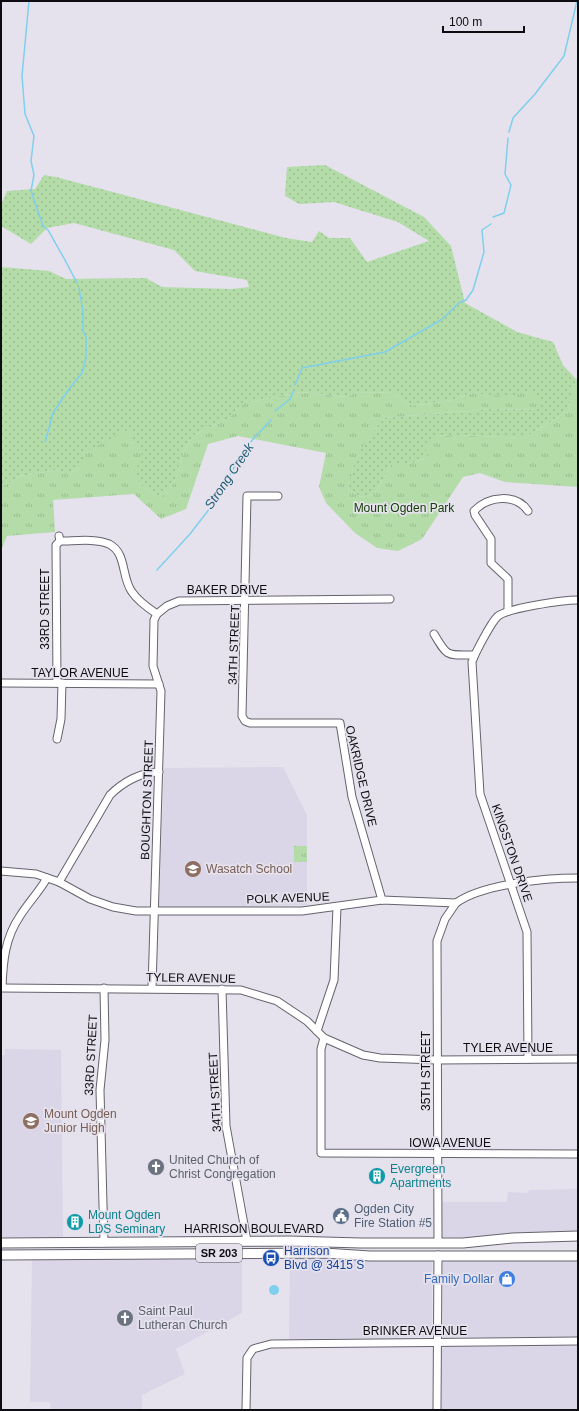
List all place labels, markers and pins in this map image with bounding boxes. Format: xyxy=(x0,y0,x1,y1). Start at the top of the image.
school or university icon: Wasatch School xyxy=(183,859,203,879)
place label: Wasatch School xyxy=(206,862,292,876)
place label: Mount Ogden Junior High xyxy=(44,1107,117,1135)
school or university icon: Mount Ogden Junior High xyxy=(21,1111,41,1131)
place label: United Church of Christ Congregation xyxy=(169,1153,276,1181)
church icon: United Church of Christ Congregation xyxy=(146,1157,166,1177)
place label: Evergreen Apartments xyxy=(390,1162,451,1190)
building icon: Evergreen Apartments xyxy=(367,1166,387,1186)
place label: Ogden City Fire Station #5 xyxy=(354,1202,432,1230)
public building icon: Ogden City Fire Station #5 xyxy=(331,1206,351,1226)
place label: Mount Ogden LDS Seminary xyxy=(88,1208,165,1236)
building icon: Mount Ogden LDS Seminary xyxy=(65,1212,85,1232)
place label: Harrison Blvd @ 3415 S xyxy=(284,1244,364,1272)
bus stop icon: Harrison Blvd @ 3415 S xyxy=(261,1248,281,1268)
shop icon: Family Dollar xyxy=(497,1269,517,1289)
place label: Family Dollar xyxy=(424,1272,494,1286)
place label: Saint Paul Lutheran Church xyxy=(138,1304,227,1332)
church icon: Saint Paul Lutheran Church xyxy=(115,1308,135,1328)

